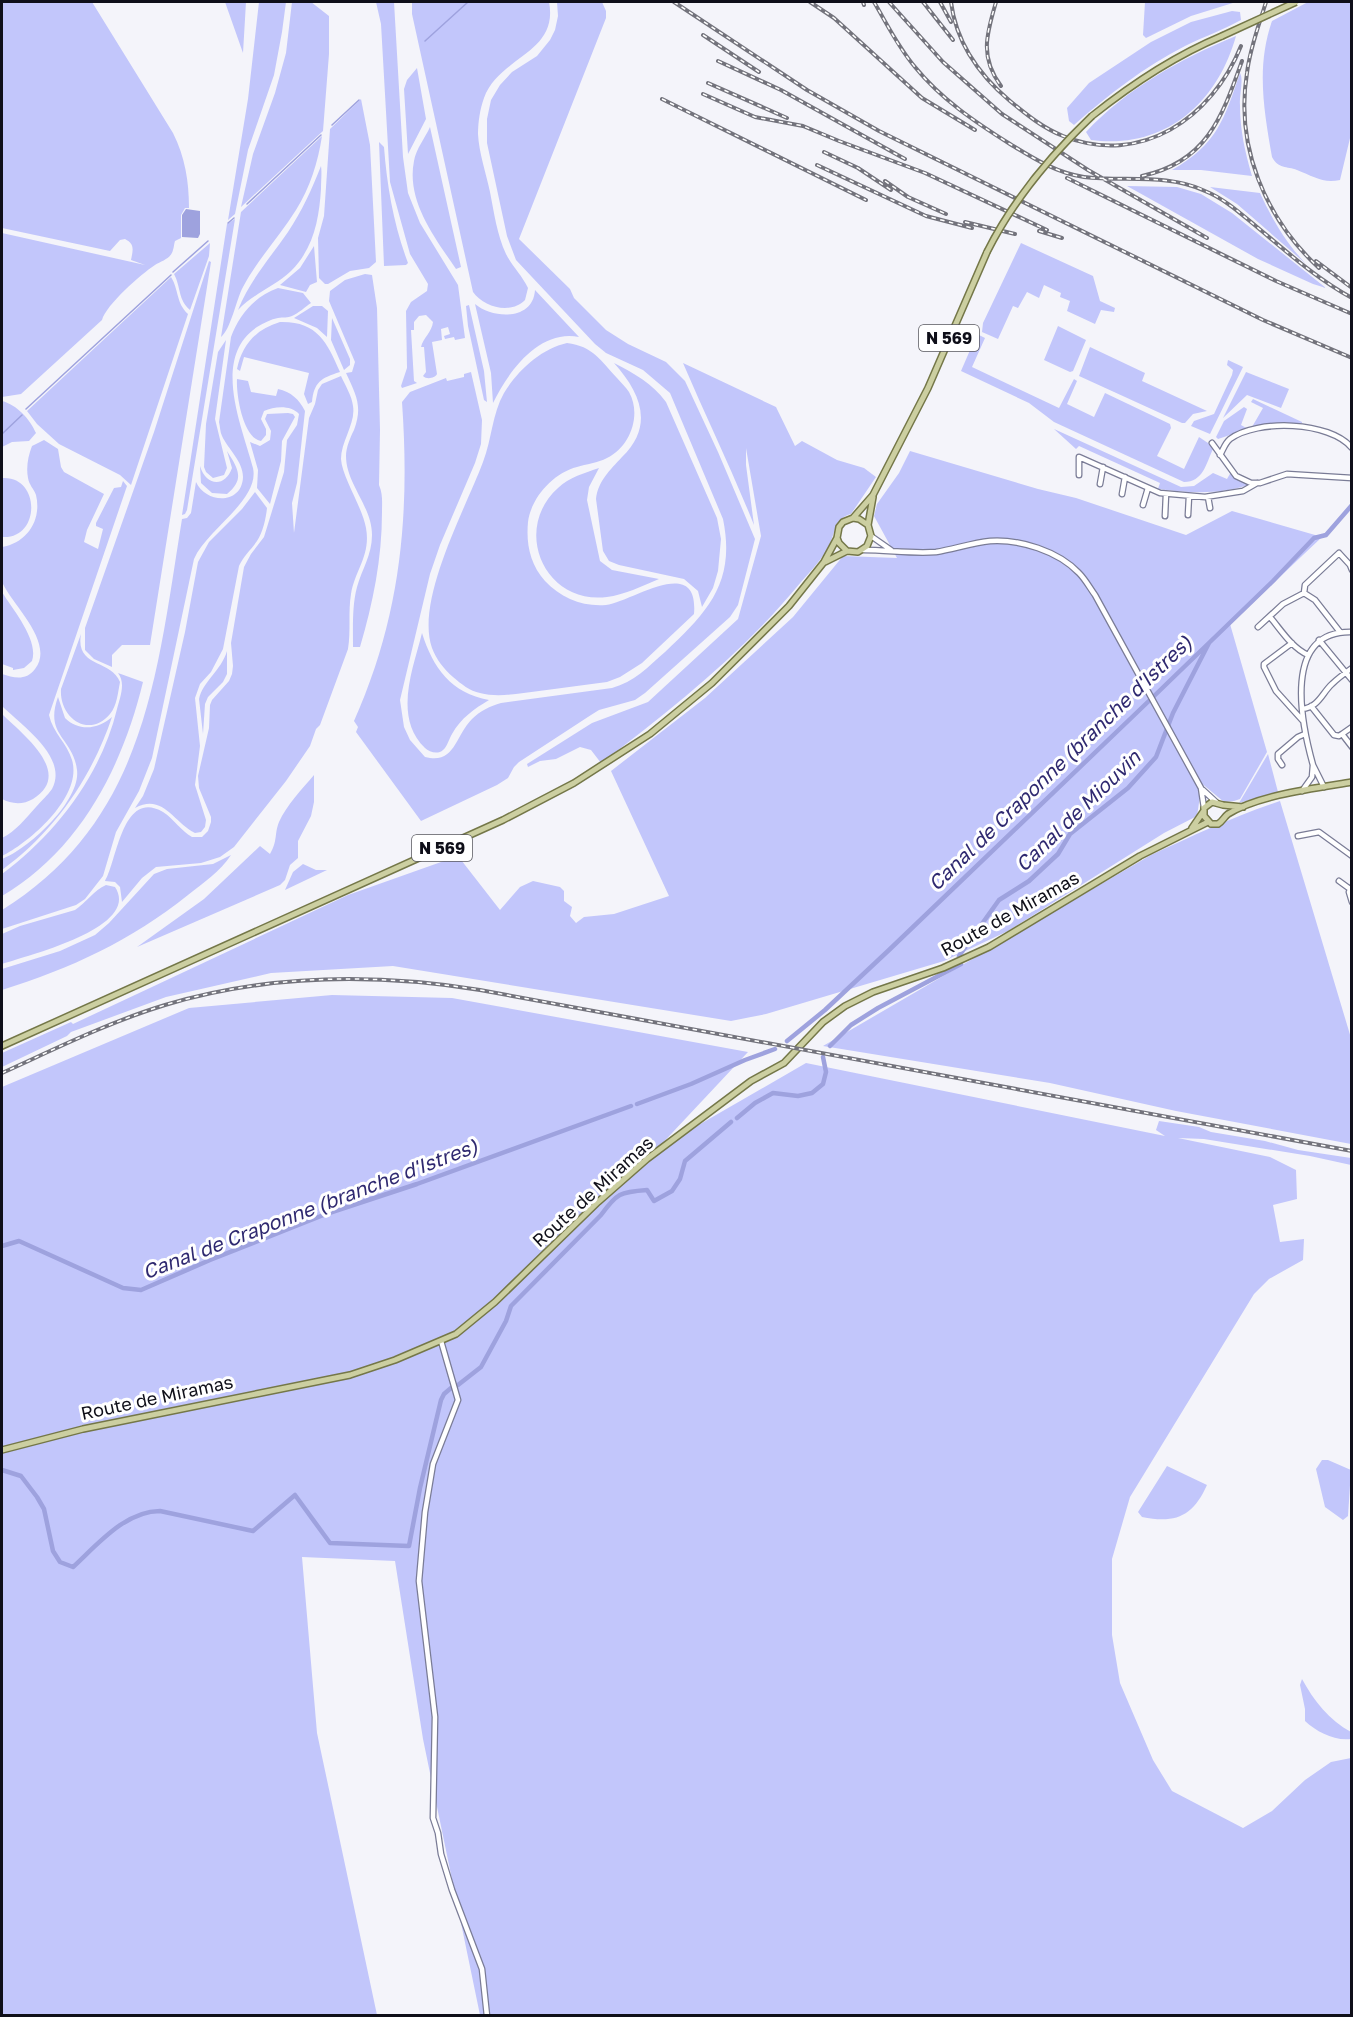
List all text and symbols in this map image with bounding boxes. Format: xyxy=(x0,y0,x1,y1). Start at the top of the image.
road number: N 569 xyxy=(919,325,979,351)
water label: Canal de Craponne (branche d'Istres) xyxy=(923,629,1196,895)
water label: Canal de Miouvin xyxy=(1010,744,1145,876)
road number: N 569 xyxy=(412,835,472,861)
street label: Route de Miramas xyxy=(936,866,1083,960)
street label: Route de Miramas xyxy=(527,1131,657,1251)
water label: Canal de Craponne (branche d'Istres) xyxy=(139,1133,481,1283)
street label: Route de Miramas xyxy=(79,1370,235,1424)

